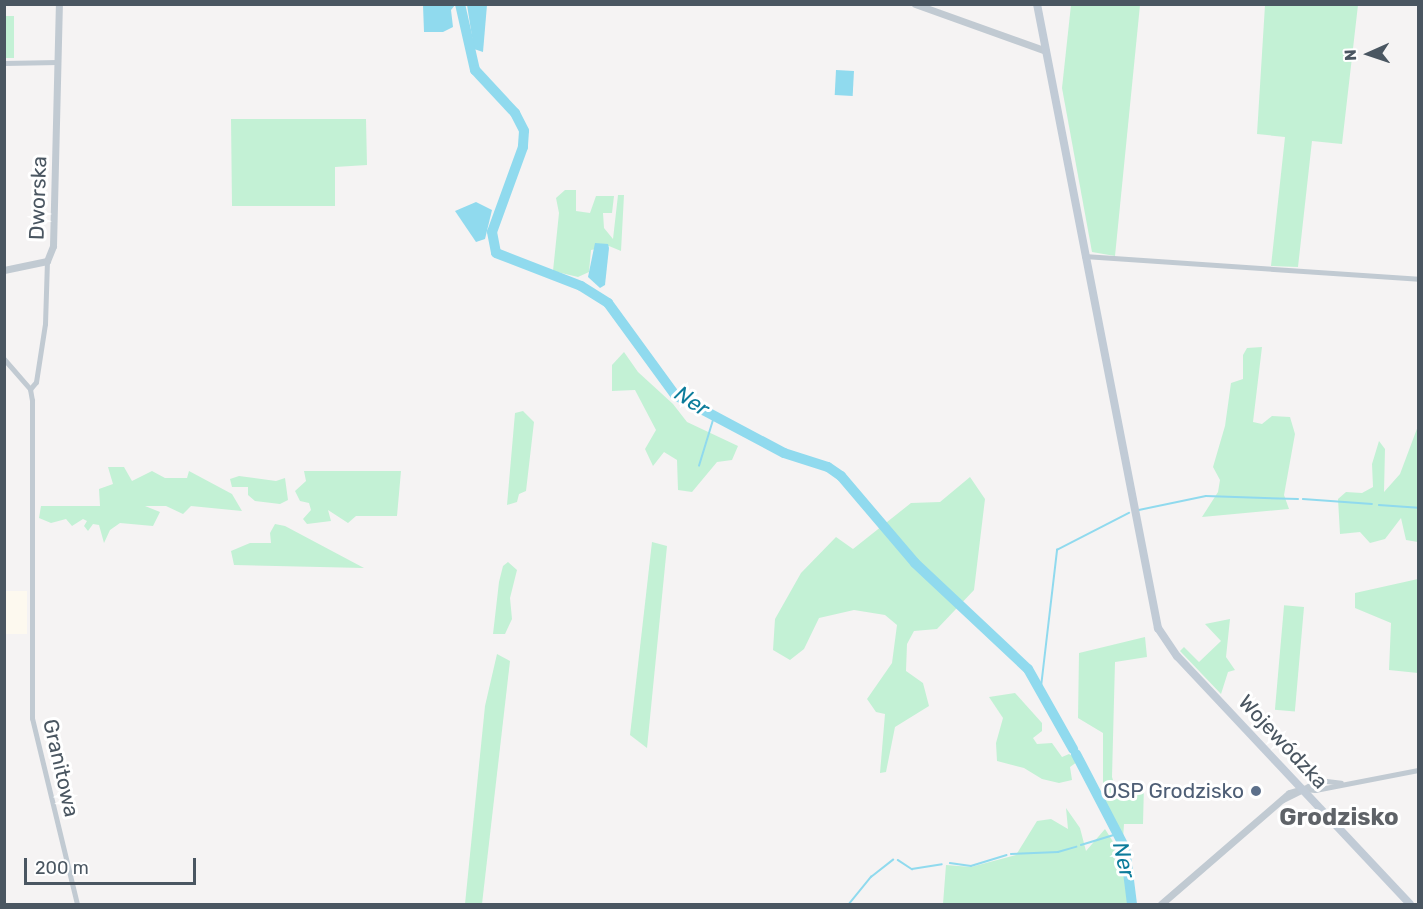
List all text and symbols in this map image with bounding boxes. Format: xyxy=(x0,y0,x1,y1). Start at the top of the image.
north arrow xyxy=(1339,24,1399,84)
text: N xyxy=(1341,49,1360,61)
street label: Dworska xyxy=(24,156,52,240)
water label: Ner xyxy=(670,380,714,422)
street label: Wojewódzka xyxy=(1233,690,1333,794)
street label: Granitowa xyxy=(38,717,84,819)
place label: OSP Grodzisko xyxy=(1103,778,1244,804)
marker: OSP Grodzisko xyxy=(1249,784,1263,798)
district label: Grodzisko xyxy=(1279,804,1399,832)
water label: Ner xyxy=(1107,839,1141,881)
scale bar xyxy=(27,846,200,884)
text: 200 m xyxy=(35,857,89,879)

